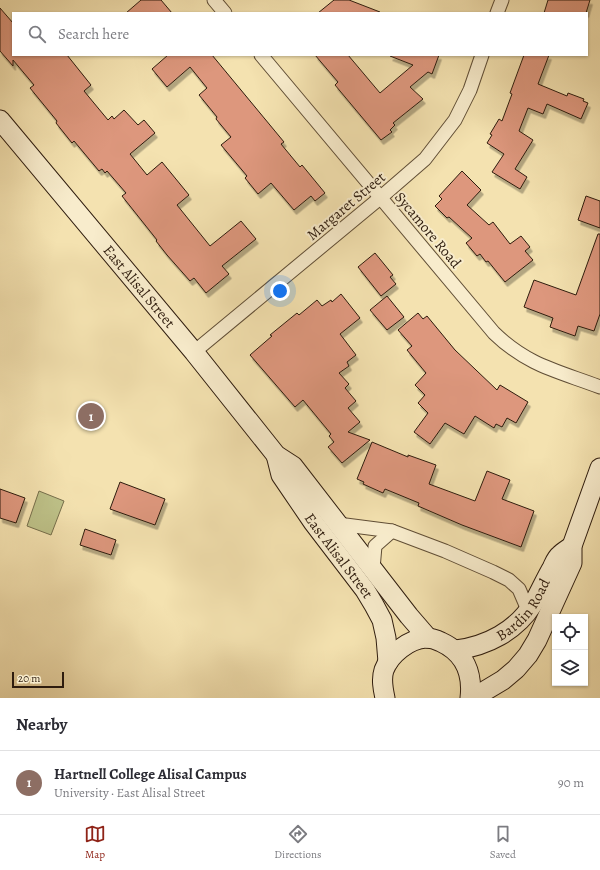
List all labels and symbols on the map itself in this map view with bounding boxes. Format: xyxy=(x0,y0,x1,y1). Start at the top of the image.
street label: Margaret Street xyxy=(303,167,390,245)
street label: Sycamore Road xyxy=(390,188,466,273)
street label: East Alisal Street xyxy=(99,241,180,332)
your location xyxy=(270,281,290,301)
pin: 1 xyxy=(78,401,104,431)
street label: East Alisal Street xyxy=(300,509,378,602)
street label: Bardin Road xyxy=(492,574,555,646)
scale bar xyxy=(12,670,64,689)

